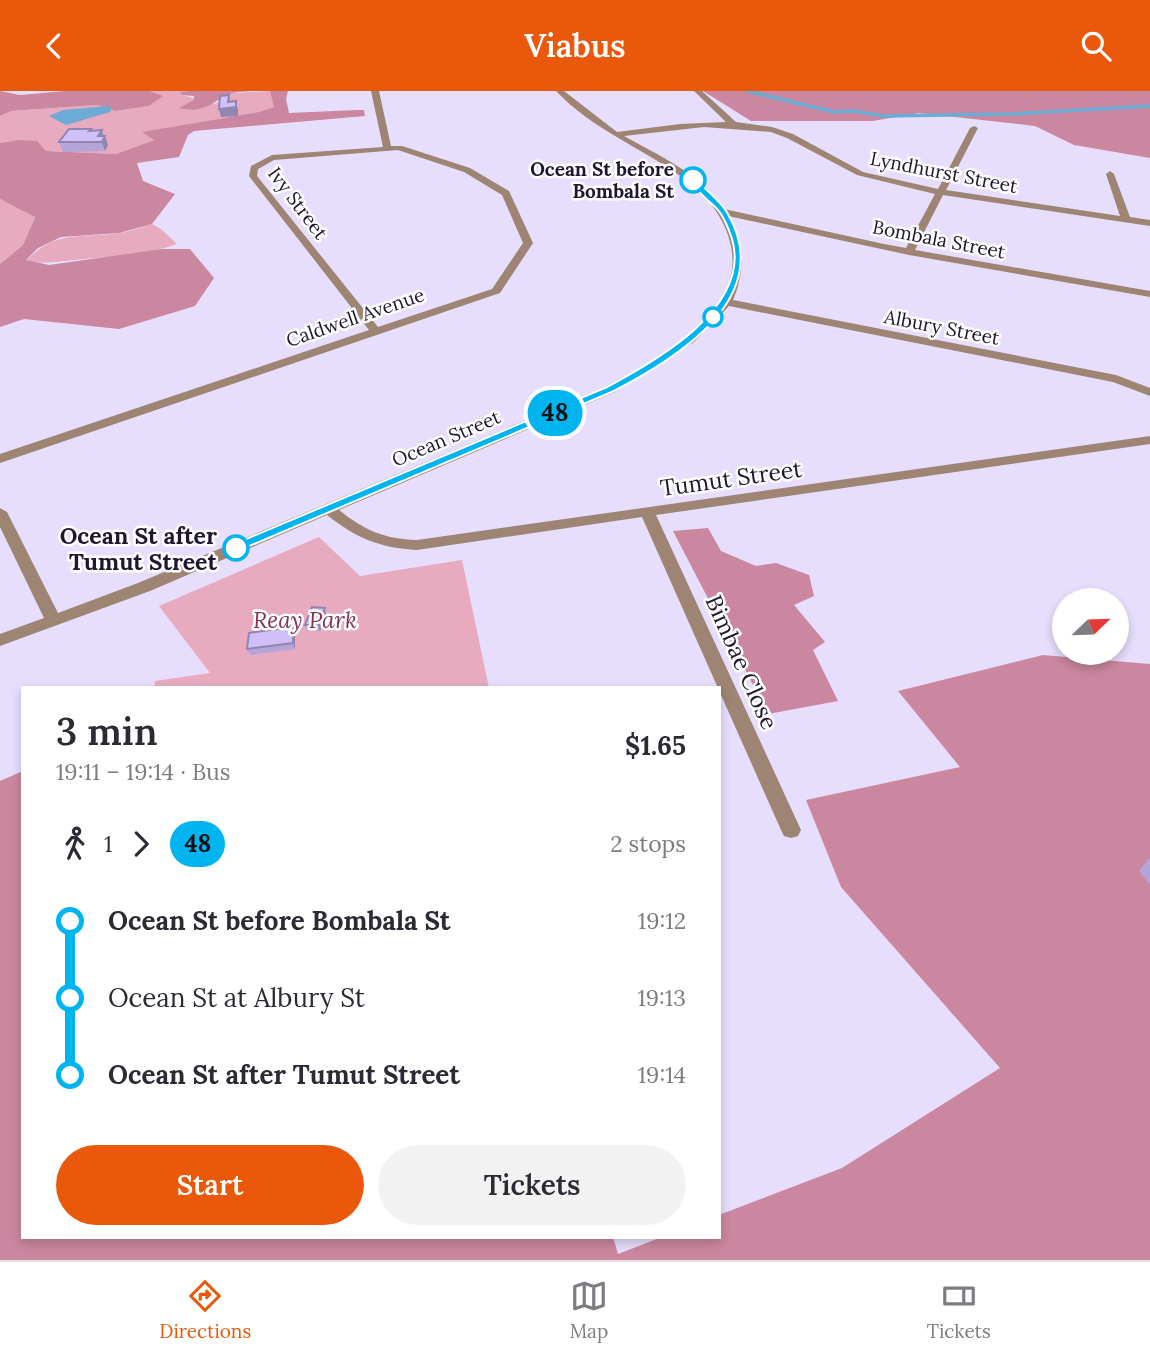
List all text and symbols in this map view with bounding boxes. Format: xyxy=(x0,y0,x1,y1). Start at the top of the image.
text: Viabus xyxy=(524,25,626,66)
icon: back xyxy=(35,27,73,65)
icon: search xyxy=(1077,27,1115,65)
street label: Lyndhurst Street xyxy=(868,146,1020,198)
place label: Ocean St before Bombala St xyxy=(530,157,675,203)
street label: Ivy Street xyxy=(263,162,333,244)
marker: Ocean St before Bombala St xyxy=(680,167,706,193)
street label: Bombala Street xyxy=(871,214,1008,264)
street label: Caldwell Avenue xyxy=(283,282,427,352)
street label: Albury Street xyxy=(881,304,1002,350)
unlabelled marker xyxy=(703,307,723,327)
line badge: 48 xyxy=(524,390,586,436)
text: 48 xyxy=(542,397,568,428)
street label: Ocean Street xyxy=(388,404,504,472)
street label: Tumut Street xyxy=(658,454,804,502)
place label: Ocean St after Tumut Street xyxy=(60,521,217,576)
marker: Ocean St after Tumut Street xyxy=(223,535,249,561)
north arrow xyxy=(1052,588,1129,665)
map controls xyxy=(1052,588,1129,665)
street label: Bimbae Close xyxy=(700,590,784,734)
park label: Reay Park xyxy=(253,605,357,634)
text: 3 min xyxy=(56,707,158,755)
text: $1.65 xyxy=(625,729,686,762)
text: 19:11 – 19:14 · Bus xyxy=(56,757,230,786)
icon: walk xyxy=(56,825,94,863)
icon: forward xyxy=(122,825,160,863)
text: 48 xyxy=(184,828,211,859)
text: 1 xyxy=(104,829,112,858)
text: 2 stops xyxy=(610,829,686,858)
text: Ocean St before Bombala St xyxy=(108,904,451,937)
text: 19:12 xyxy=(638,906,686,935)
text: Ocean St at Albury St xyxy=(108,981,365,1014)
text: 19:13 xyxy=(637,983,686,1012)
text: Ocean St after Tumut Street xyxy=(108,1058,460,1091)
text: 19:14 xyxy=(638,1060,686,1089)
button: Start xyxy=(56,1145,364,1225)
button: Tickets xyxy=(378,1145,686,1225)
tab: Directions xyxy=(159,1277,251,1343)
tab: Map xyxy=(570,1277,608,1343)
tab: Tickets xyxy=(927,1277,991,1343)

